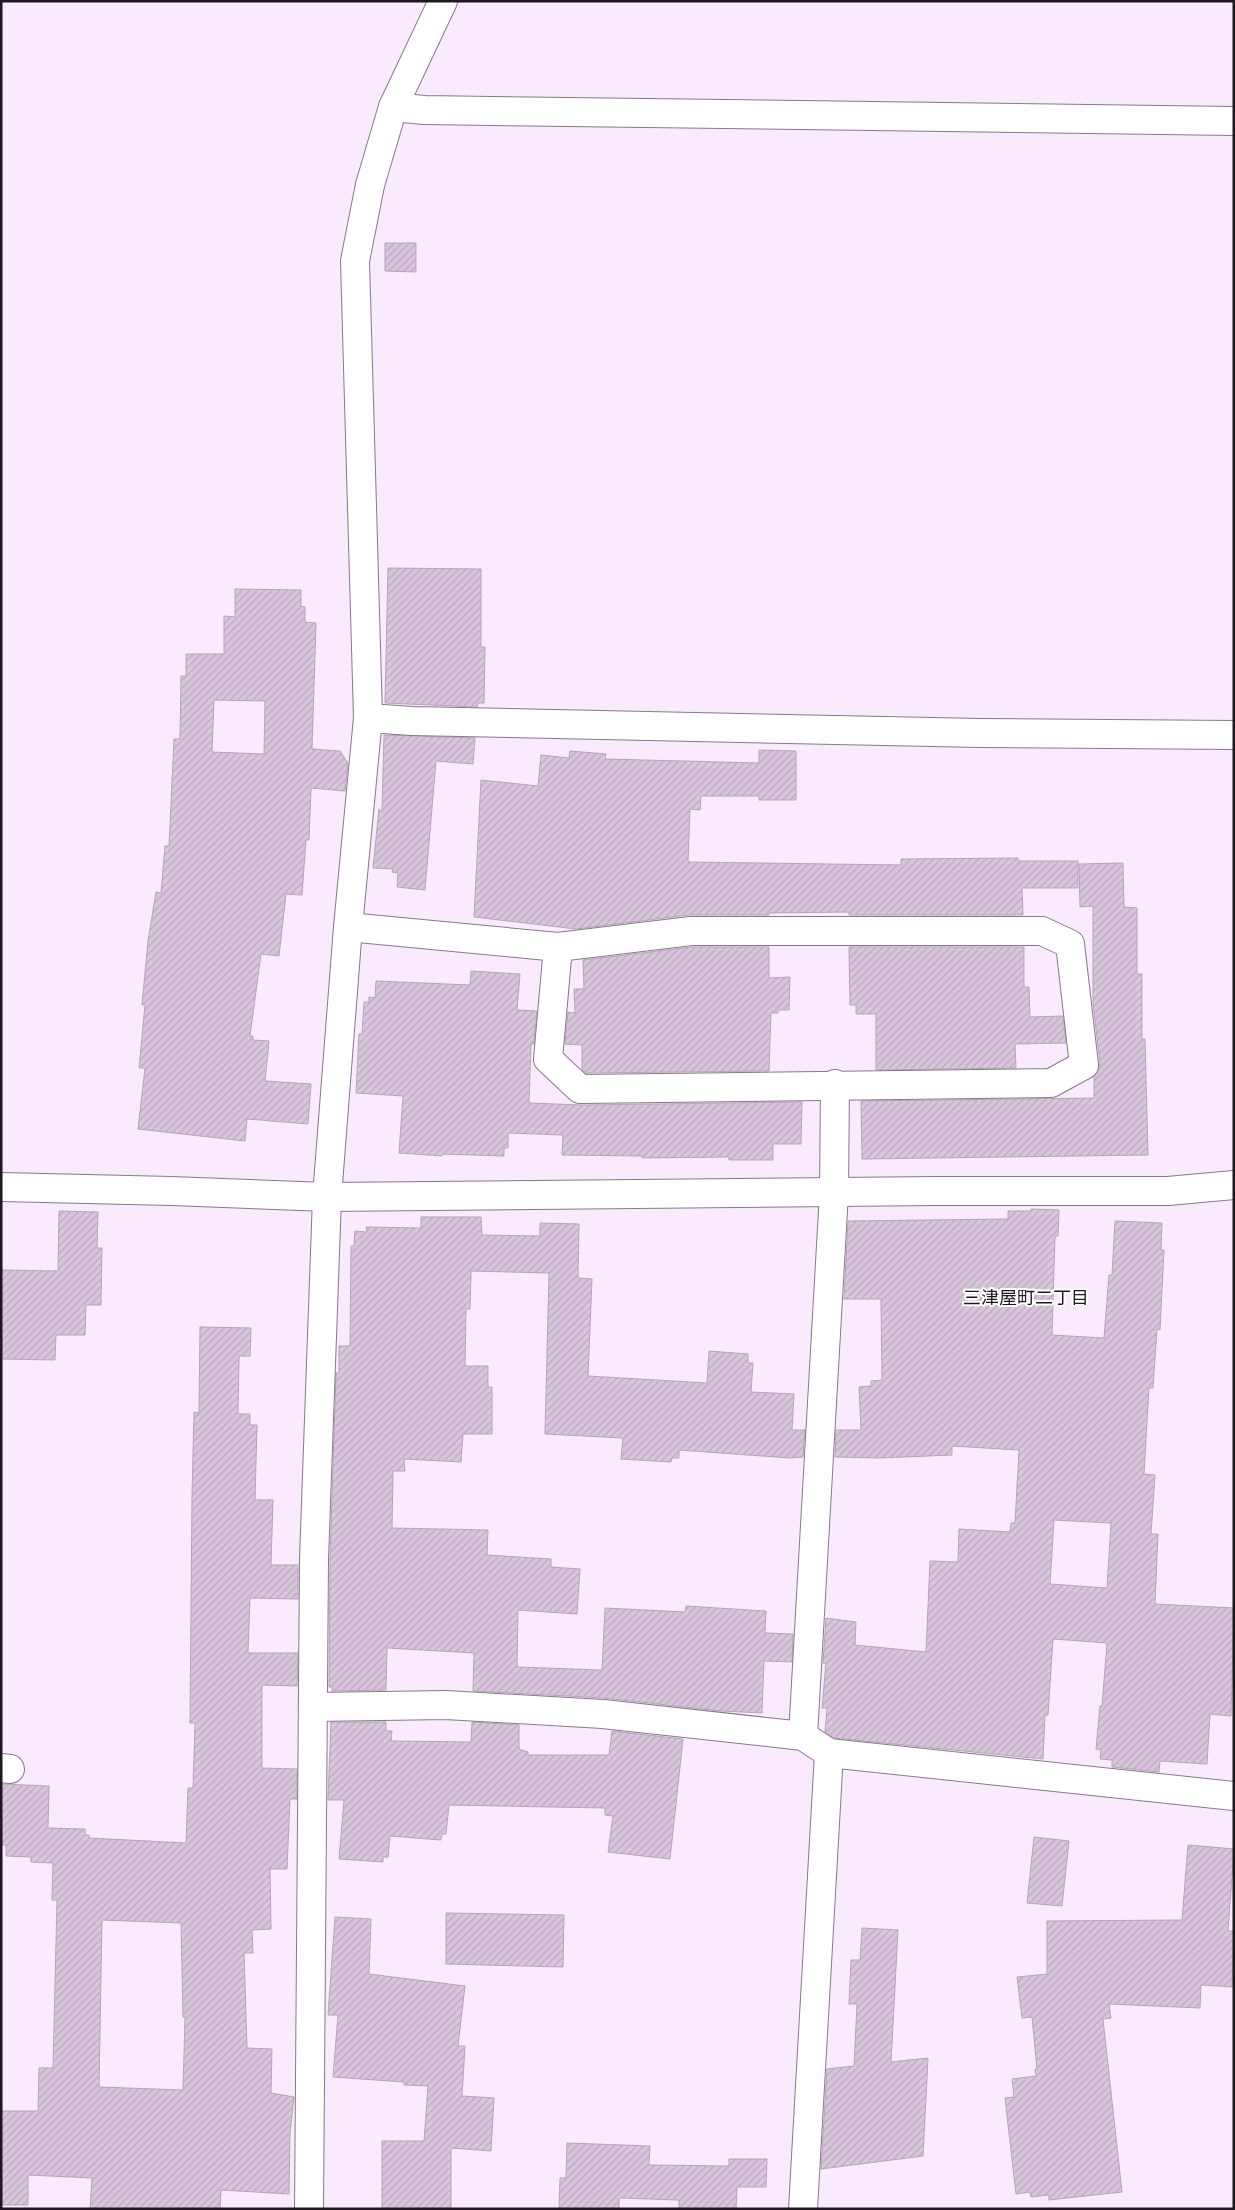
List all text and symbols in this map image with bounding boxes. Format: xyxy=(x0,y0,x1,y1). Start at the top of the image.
district label: 三津屋町二丁目 xyxy=(963,1287,1089,1309)

